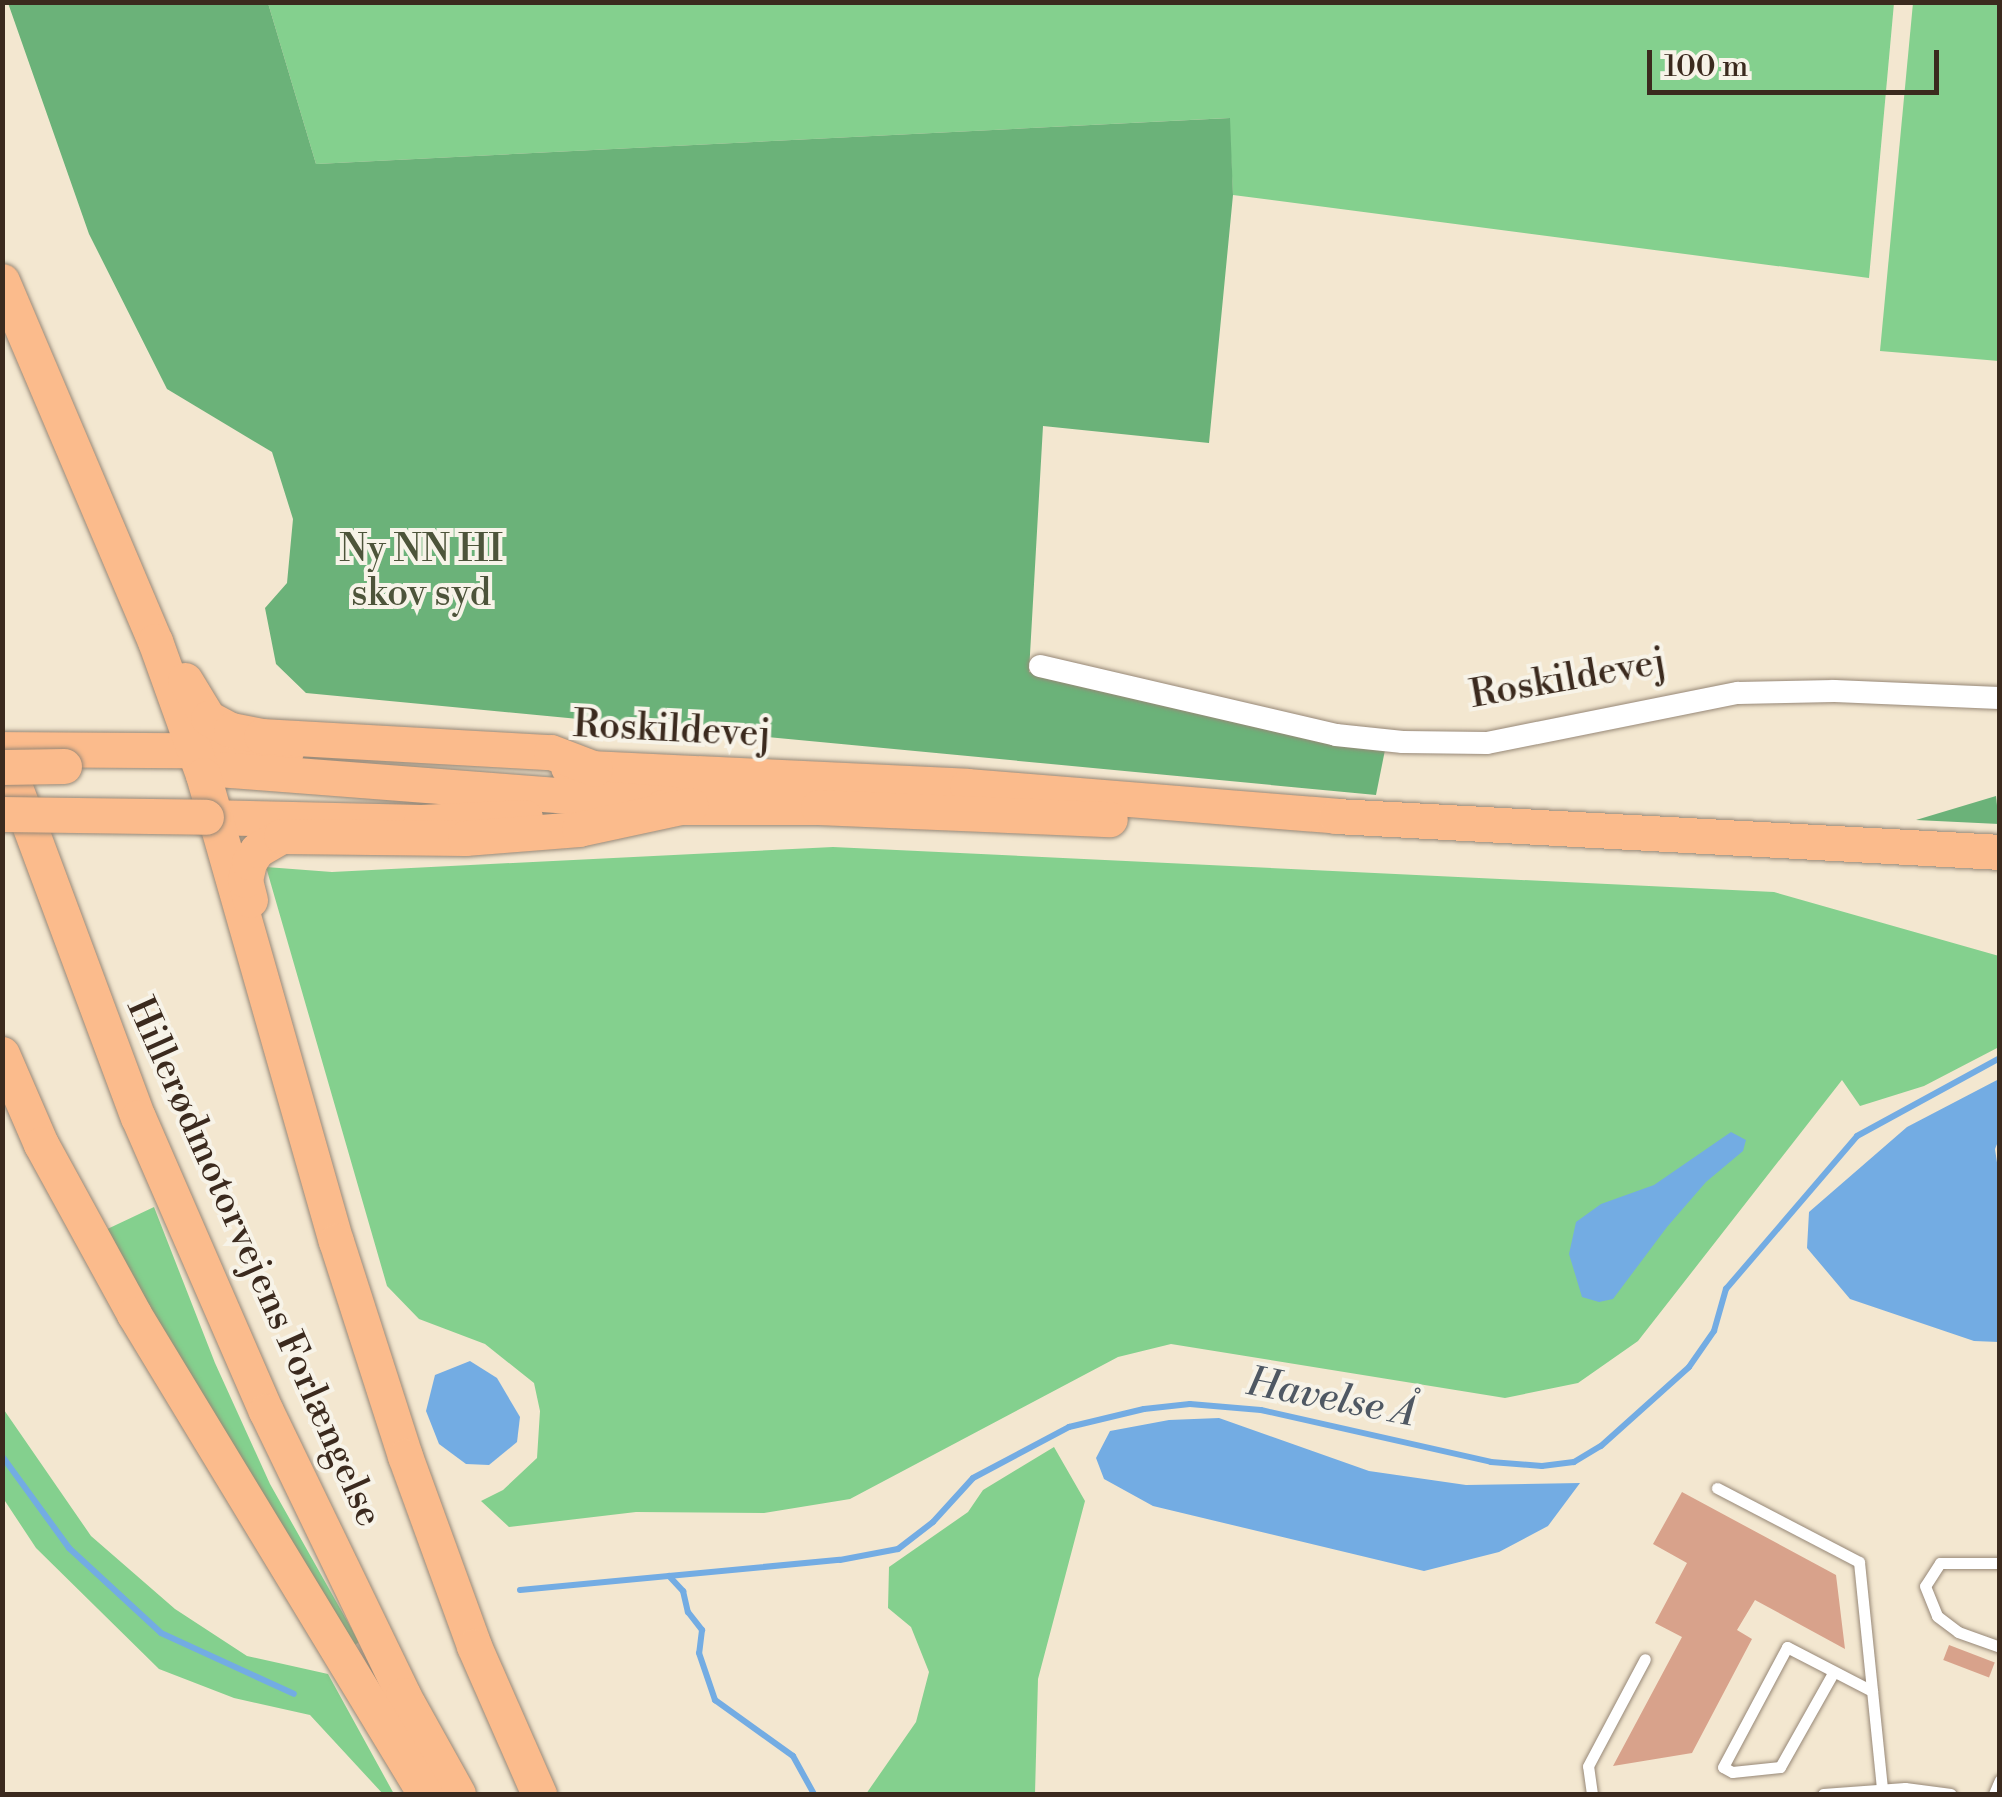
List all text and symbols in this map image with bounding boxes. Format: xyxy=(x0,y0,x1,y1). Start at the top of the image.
scale bar xyxy=(1652,30,1944,92)
text: 100 m xyxy=(1664,48,1748,86)
park label: Ny NN HI skov syd xyxy=(339,527,503,616)
street label: Roskildevej xyxy=(1466,639,1670,719)
street label: Roskildevej xyxy=(572,702,772,758)
street label: Hillerødmotorvejens Forlængelse xyxy=(116,991,392,1533)
water label: Havelse Å xyxy=(1243,1358,1419,1438)

